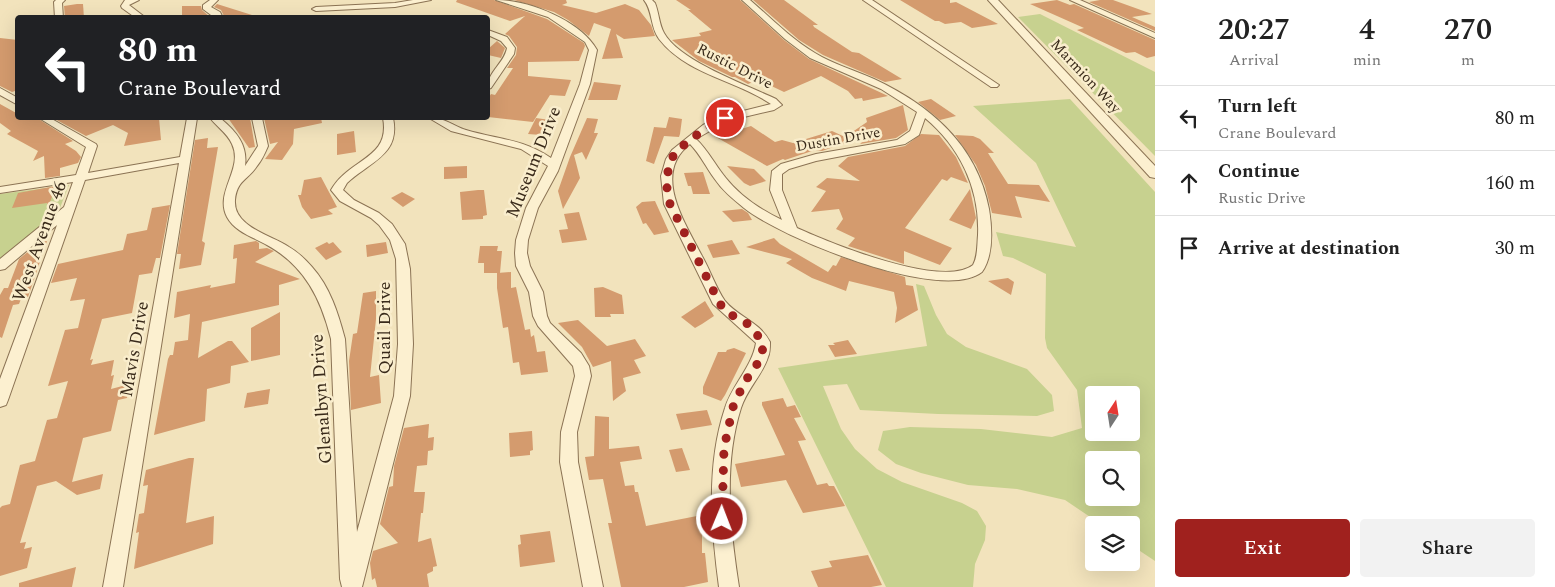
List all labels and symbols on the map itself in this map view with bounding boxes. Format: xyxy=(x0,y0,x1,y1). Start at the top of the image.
street label: Marmion Way xyxy=(1045,34,1127,119)
street label: Rustic Drive xyxy=(693,38,777,95)
pin xyxy=(704,97,746,139)
street label: Museum Drive xyxy=(499,102,568,222)
street label: Dustin Drive xyxy=(794,121,882,158)
street label: West Avenue 46 xyxy=(5,177,74,305)
street label: Quail Drive xyxy=(371,282,398,374)
street label: Mavis Drive xyxy=(113,299,156,399)
street label: Glenalbyn Drive xyxy=(303,333,340,465)
north arrow xyxy=(1085,386,1140,441)
position arrow xyxy=(695,492,747,544)

